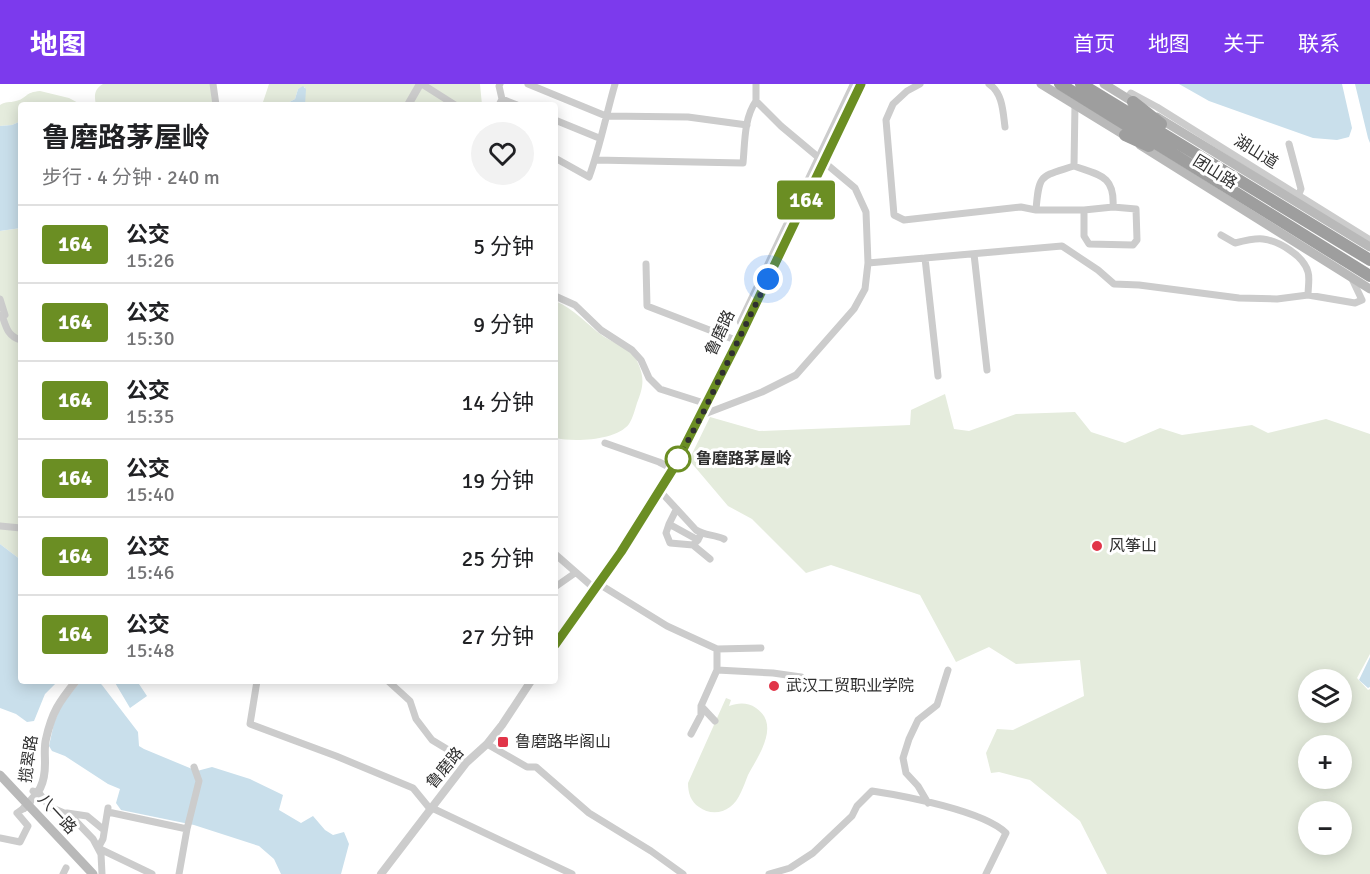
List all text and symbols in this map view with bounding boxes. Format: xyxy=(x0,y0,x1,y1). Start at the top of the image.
text: 地图 xyxy=(30,28,86,62)
text: 首页 xyxy=(1073,31,1115,57)
text: 地图 xyxy=(1148,31,1190,57)
text: 关于 xyxy=(1223,31,1265,57)
text: 联系 xyxy=(1298,31,1340,57)
text: 鲁磨路茅屋岭 xyxy=(42,121,210,155)
button: heart xyxy=(471,122,534,185)
street label: 湖山道 xyxy=(1230,131,1282,173)
street label: 团山路 xyxy=(1189,151,1241,193)
text: 步行 · 4 分钟 · 240 m xyxy=(42,165,220,190)
line badge: 164 xyxy=(772,180,840,220)
text: 164 xyxy=(789,187,823,213)
text: 公交 xyxy=(126,221,170,248)
text: 164 xyxy=(58,231,92,257)
text: 5 分钟 xyxy=(473,233,534,260)
text: 15:26 xyxy=(126,248,175,273)
your location xyxy=(753,264,783,294)
text: 公交 xyxy=(126,299,170,326)
street label: 鲁磨路 xyxy=(701,307,739,359)
text: 164 xyxy=(58,309,92,335)
text: 9 分钟 xyxy=(473,311,534,338)
text: 15:30 xyxy=(126,326,175,351)
text: 公交 xyxy=(126,377,170,404)
text: 164 xyxy=(58,387,92,413)
text: 14 分钟 xyxy=(461,389,534,416)
text: 15:35 xyxy=(126,404,175,429)
marker: 鲁磨路茅屋岭 xyxy=(665,446,691,472)
place label: 鲁磨路茅屋岭 xyxy=(696,449,792,469)
text: 公交 xyxy=(126,455,170,482)
text: 164 xyxy=(58,465,92,491)
text: 19 分钟 xyxy=(461,467,534,494)
text: 15:40 xyxy=(126,482,175,507)
text: 公交 xyxy=(126,533,170,560)
place label: 风筝山 xyxy=(1109,536,1157,556)
marker: 风筝山 xyxy=(1090,539,1104,553)
text: 164 xyxy=(58,543,92,569)
text: 25 分钟 xyxy=(461,545,534,572)
text: 15:46 xyxy=(126,560,175,585)
text: 公交 xyxy=(126,611,170,638)
text: 164 xyxy=(58,621,92,647)
text: 27 分钟 xyxy=(461,623,534,650)
text: 15:48 xyxy=(126,638,175,663)
map controls xyxy=(1298,669,1352,855)
button: layers xyxy=(1298,669,1352,723)
place label: 武汉工贸职业学院 xyxy=(786,676,914,696)
marker: 武汉工贸职业学院 xyxy=(767,679,781,693)
place label: 鲁磨路毕阁山 xyxy=(515,732,611,752)
street label: 揽翠路 xyxy=(16,734,42,784)
marker: 鲁磨路毕阁山 xyxy=(496,735,510,749)
button: + xyxy=(1298,735,1352,789)
street label: 鲁磨路 xyxy=(422,743,468,793)
street label: 八一路 xyxy=(33,790,81,838)
button: − xyxy=(1298,801,1352,855)

